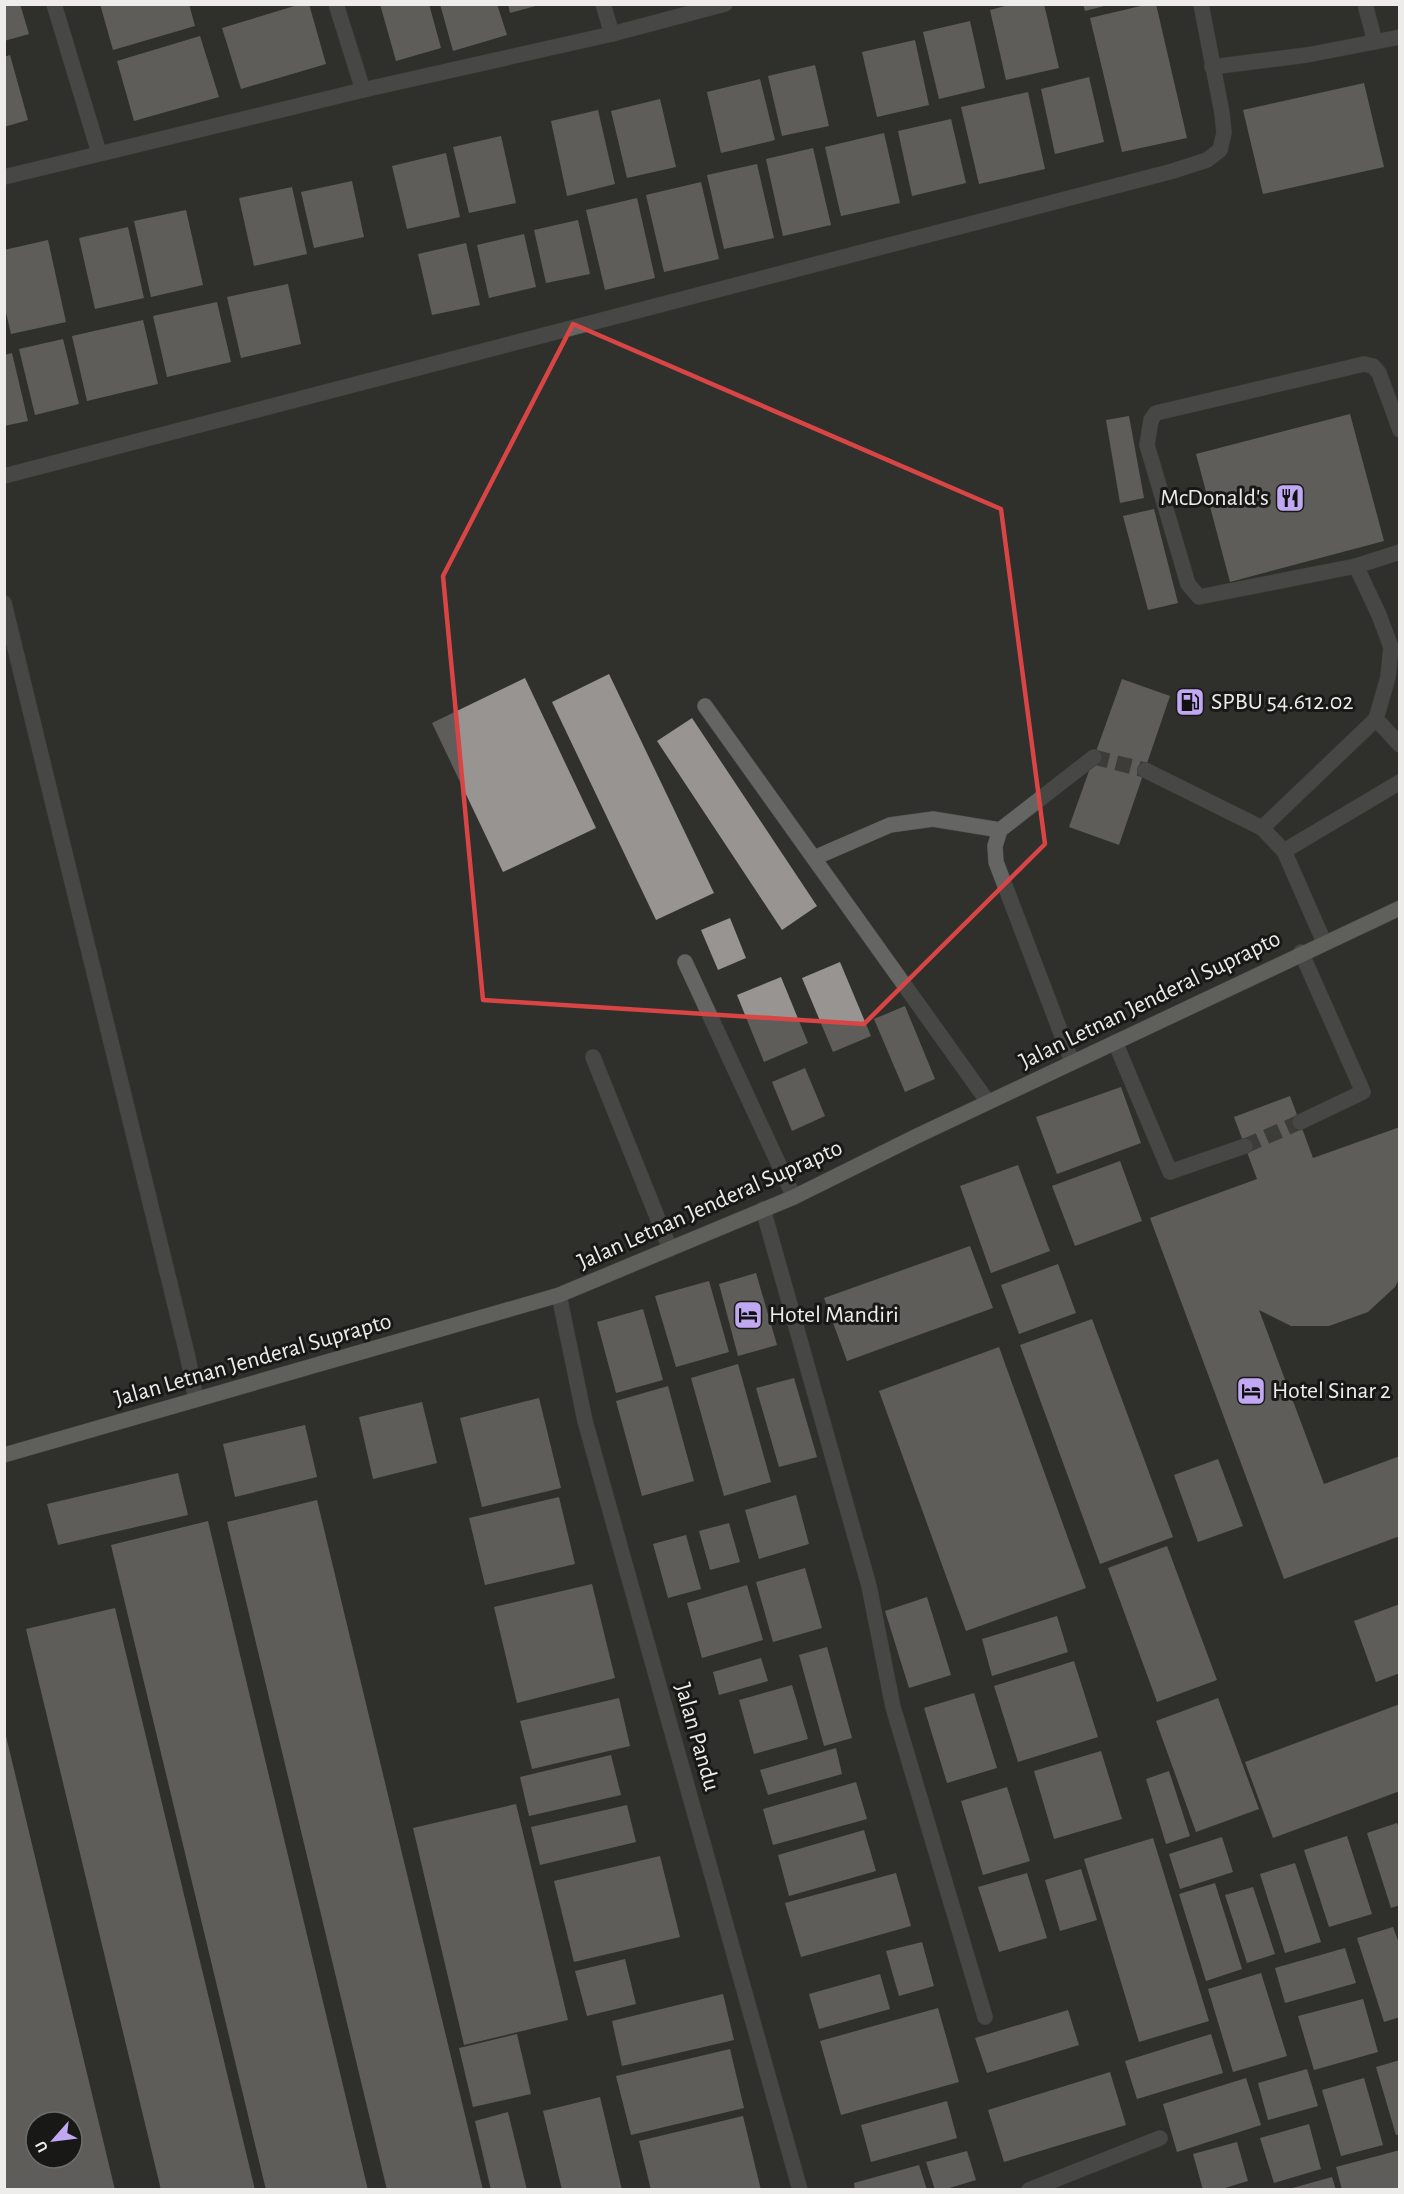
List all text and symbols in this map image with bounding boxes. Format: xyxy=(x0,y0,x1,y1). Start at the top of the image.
restaurant icon: McDonald's xyxy=(1274,482,1306,514)
place label: McDonald's xyxy=(1160,486,1269,510)
fuel station icon: SPBU 54.612.02 xyxy=(1174,686,1206,718)
place label: SPBU 54.612.02 xyxy=(1211,690,1353,714)
street label: Jalan Letnan Jenderal Suprapto xyxy=(1016,926,1284,1074)
street label: Jalan Letnan Jenderal Suprapto xyxy=(574,1136,846,1274)
hotel icon: Hotel Mandiri xyxy=(732,1299,764,1331)
place label: Hotel Mandiri xyxy=(769,1303,899,1327)
street label: Jalan Letnan Jenderal Suprapto xyxy=(112,1309,394,1411)
hotel icon: Hotel Sinar 2 xyxy=(1235,1375,1267,1407)
place label: Hotel Sinar 2 xyxy=(1272,1379,1391,1403)
street label: Jalan Pandu xyxy=(670,1680,724,1794)
north arrow xyxy=(24,2110,84,2170)
text: U xyxy=(32,2138,51,2155)

